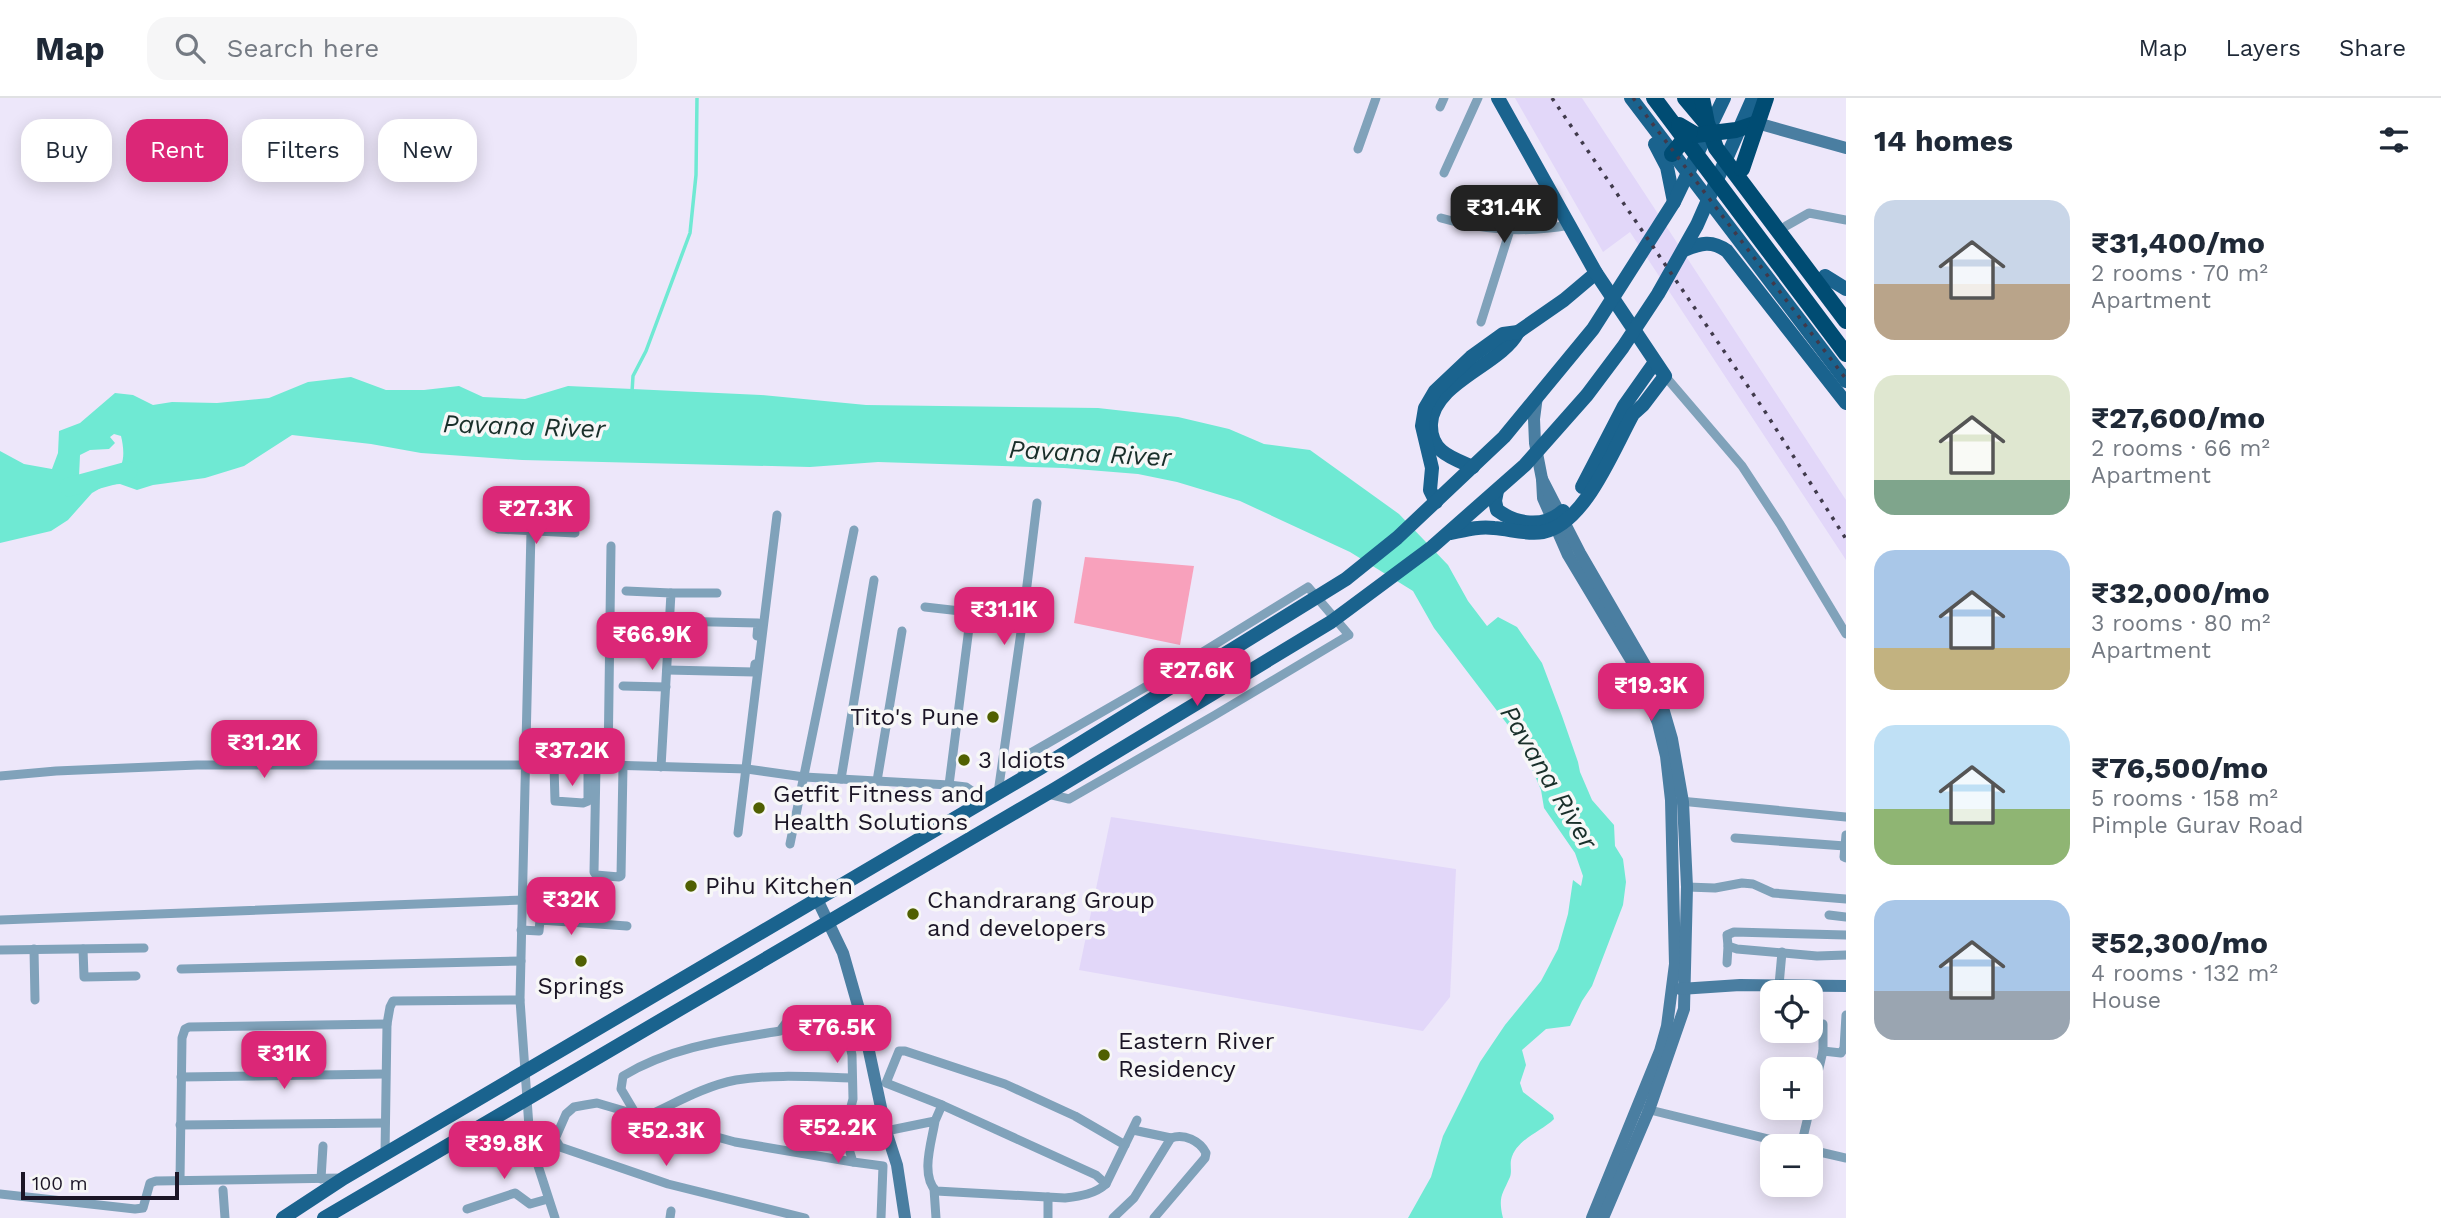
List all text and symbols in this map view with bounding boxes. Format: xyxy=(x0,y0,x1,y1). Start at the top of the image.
search box xyxy=(147,17,637,80)
text: Map xyxy=(35,29,105,68)
icon: search xyxy=(171,29,209,67)
text: Search here xyxy=(227,33,379,63)
text: Map xyxy=(2139,34,2187,62)
text: Layers xyxy=(2225,34,2301,62)
text: Share xyxy=(2339,34,2406,62)
chip: Buy xyxy=(21,119,112,182)
chip: Rent xyxy=(126,119,228,182)
chip: Filters xyxy=(242,119,364,182)
chip: New xyxy=(378,119,477,182)
icon: filters xyxy=(2375,121,2413,159)
text: 14 homes xyxy=(1874,123,2013,158)
pin: ₹31.4K xyxy=(1447,186,1561,245)
text: ₹31.4K xyxy=(1467,194,1541,221)
text: ₹31,400/mo xyxy=(2091,225,2265,260)
icon: home xyxy=(1930,228,2014,312)
text: 2 rooms · 70 m² xyxy=(2091,260,2268,287)
text: Apartment xyxy=(2091,287,2211,314)
text: ₹27,600/mo xyxy=(2091,400,2265,435)
icon: home xyxy=(1930,403,2014,487)
water label: Pavana River xyxy=(442,408,607,444)
water label: Pavana River xyxy=(1008,434,1173,472)
text: 2 rooms · 66 m² xyxy=(2091,435,2270,462)
text: Apartment xyxy=(2091,462,2211,489)
pin: ₹27.3K xyxy=(479,486,593,546)
text: ₹27.3K xyxy=(499,495,573,522)
text: ₹32,000/mo xyxy=(2091,575,2270,610)
icon: home xyxy=(1930,578,2014,662)
pin: ₹31.1K xyxy=(947,588,1061,647)
text: ₹31.1K xyxy=(970,596,1038,623)
text: 3 rooms · 80 m² xyxy=(2091,610,2270,637)
pin: ₹66.9K xyxy=(595,612,709,672)
text: ₹66.9K xyxy=(613,621,691,648)
text: Apartment xyxy=(2091,637,2211,664)
pin: ₹27.6K xyxy=(1140,648,1254,708)
text: ₹27.6K xyxy=(1160,657,1235,684)
pin: ₹19.3K xyxy=(1594,664,1708,723)
text: ₹19.3K xyxy=(1614,672,1688,699)
water label: Pavana River xyxy=(1494,700,1604,855)
place label: Tito's Pune xyxy=(850,703,979,731)
marker: Tito's Pune xyxy=(985,709,1001,725)
pin: ₹31.2K xyxy=(207,720,321,780)
pin: ₹37.2K xyxy=(515,728,629,788)
text: ₹31.2K xyxy=(227,729,301,756)
text: ₹37.2K xyxy=(535,737,609,764)
place label: 3 Idiots xyxy=(978,746,1065,774)
text: ₹76,500/mo xyxy=(2091,750,2268,785)
marker: 3 Idiots xyxy=(956,752,972,768)
icon: home xyxy=(1930,753,2014,837)
place label: Getfit Fitness and Health Solutions xyxy=(773,780,984,836)
text: 5 rooms · 158 m² xyxy=(2091,785,2278,812)
marker: Getfit Fitness and Health Solutions xyxy=(751,800,767,816)
text: Pimple Gurav Road xyxy=(2091,812,2304,839)
place label: Pihu Kitchen xyxy=(705,872,853,900)
pin: ₹32K xyxy=(530,878,612,937)
marker: Pihu Kitchen xyxy=(683,878,699,894)
text: ₹32K xyxy=(542,886,600,913)
place label: Chandrarang Group and developers xyxy=(927,886,1155,942)
marker: Chandrarang Group and developers xyxy=(905,906,921,922)
text: ₹52,300/mo xyxy=(2091,925,2268,960)
icon: home xyxy=(1930,928,2014,1012)
marker: Springs xyxy=(573,953,589,969)
text: 4 rooms · 132 m² xyxy=(2091,960,2278,987)
place label: Springs xyxy=(538,972,624,1000)
map controls xyxy=(1760,980,1823,1197)
button: locate xyxy=(1760,980,1823,1043)
text: House xyxy=(2091,987,2161,1014)
pin: ₹76.5K xyxy=(780,1006,894,1065)
text: ₹76.5K xyxy=(798,1014,876,1041)
place label: Eastern River Residency xyxy=(1118,1027,1275,1083)
pin: ₹31K xyxy=(243,1032,325,1091)
text: ₹31K xyxy=(257,1040,311,1067)
marker: Eastern River Residency xyxy=(1096,1047,1112,1063)
button: + xyxy=(1760,1057,1823,1120)
pin: ₹52.2K xyxy=(781,1105,895,1165)
pin: ₹52.3K xyxy=(609,1108,723,1168)
text: ₹52.2K xyxy=(799,1114,877,1141)
text: ₹52.3K xyxy=(627,1117,705,1144)
pin: ₹39.8K xyxy=(447,1122,561,1181)
text: ₹39.8K xyxy=(465,1130,543,1157)
button: − xyxy=(1760,1134,1823,1197)
scale bar xyxy=(21,1169,178,1201)
text: 100 m xyxy=(32,1172,88,1195)

